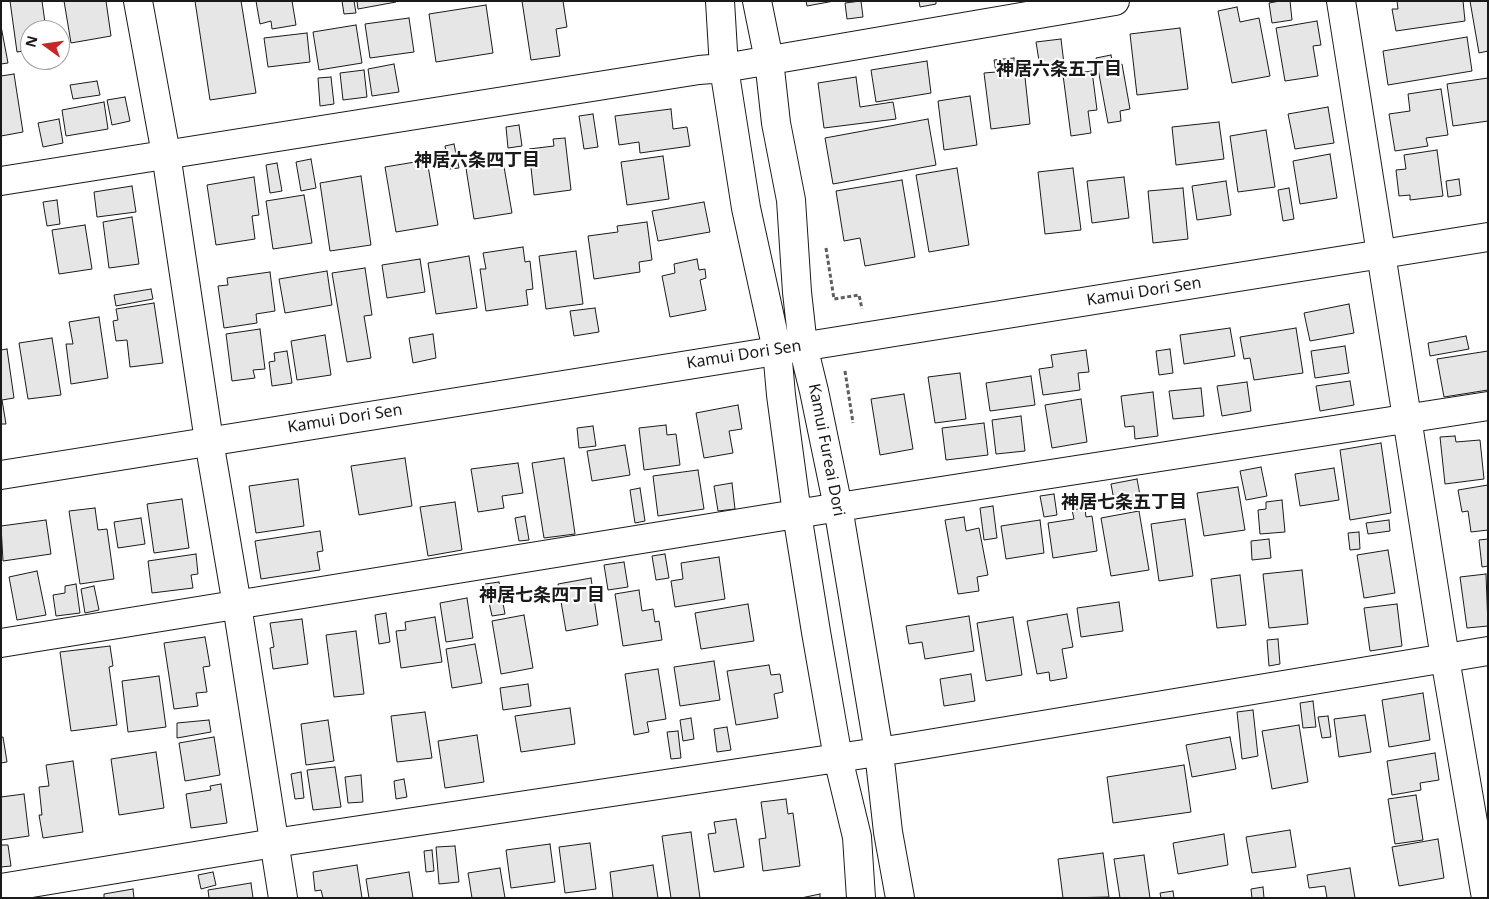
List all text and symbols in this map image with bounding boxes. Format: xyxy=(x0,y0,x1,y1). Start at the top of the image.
north arrow xyxy=(20,20,70,70)
text: N xyxy=(20,34,42,49)
district label: 神居六条五丁目 xyxy=(996,59,1122,81)
district label: 神居六条四丁目 xyxy=(414,150,540,172)
street label: Kamui Dori Sen xyxy=(1085,273,1203,311)
street label: Kamui Dori Sen xyxy=(685,336,803,374)
street label: Kamui Fureai Dori xyxy=(804,382,848,518)
street label: Kamui Dori Sen xyxy=(286,400,404,438)
district label: 神居七条五丁目 xyxy=(1061,492,1187,514)
district label: 神居七条四丁目 xyxy=(479,585,605,607)

